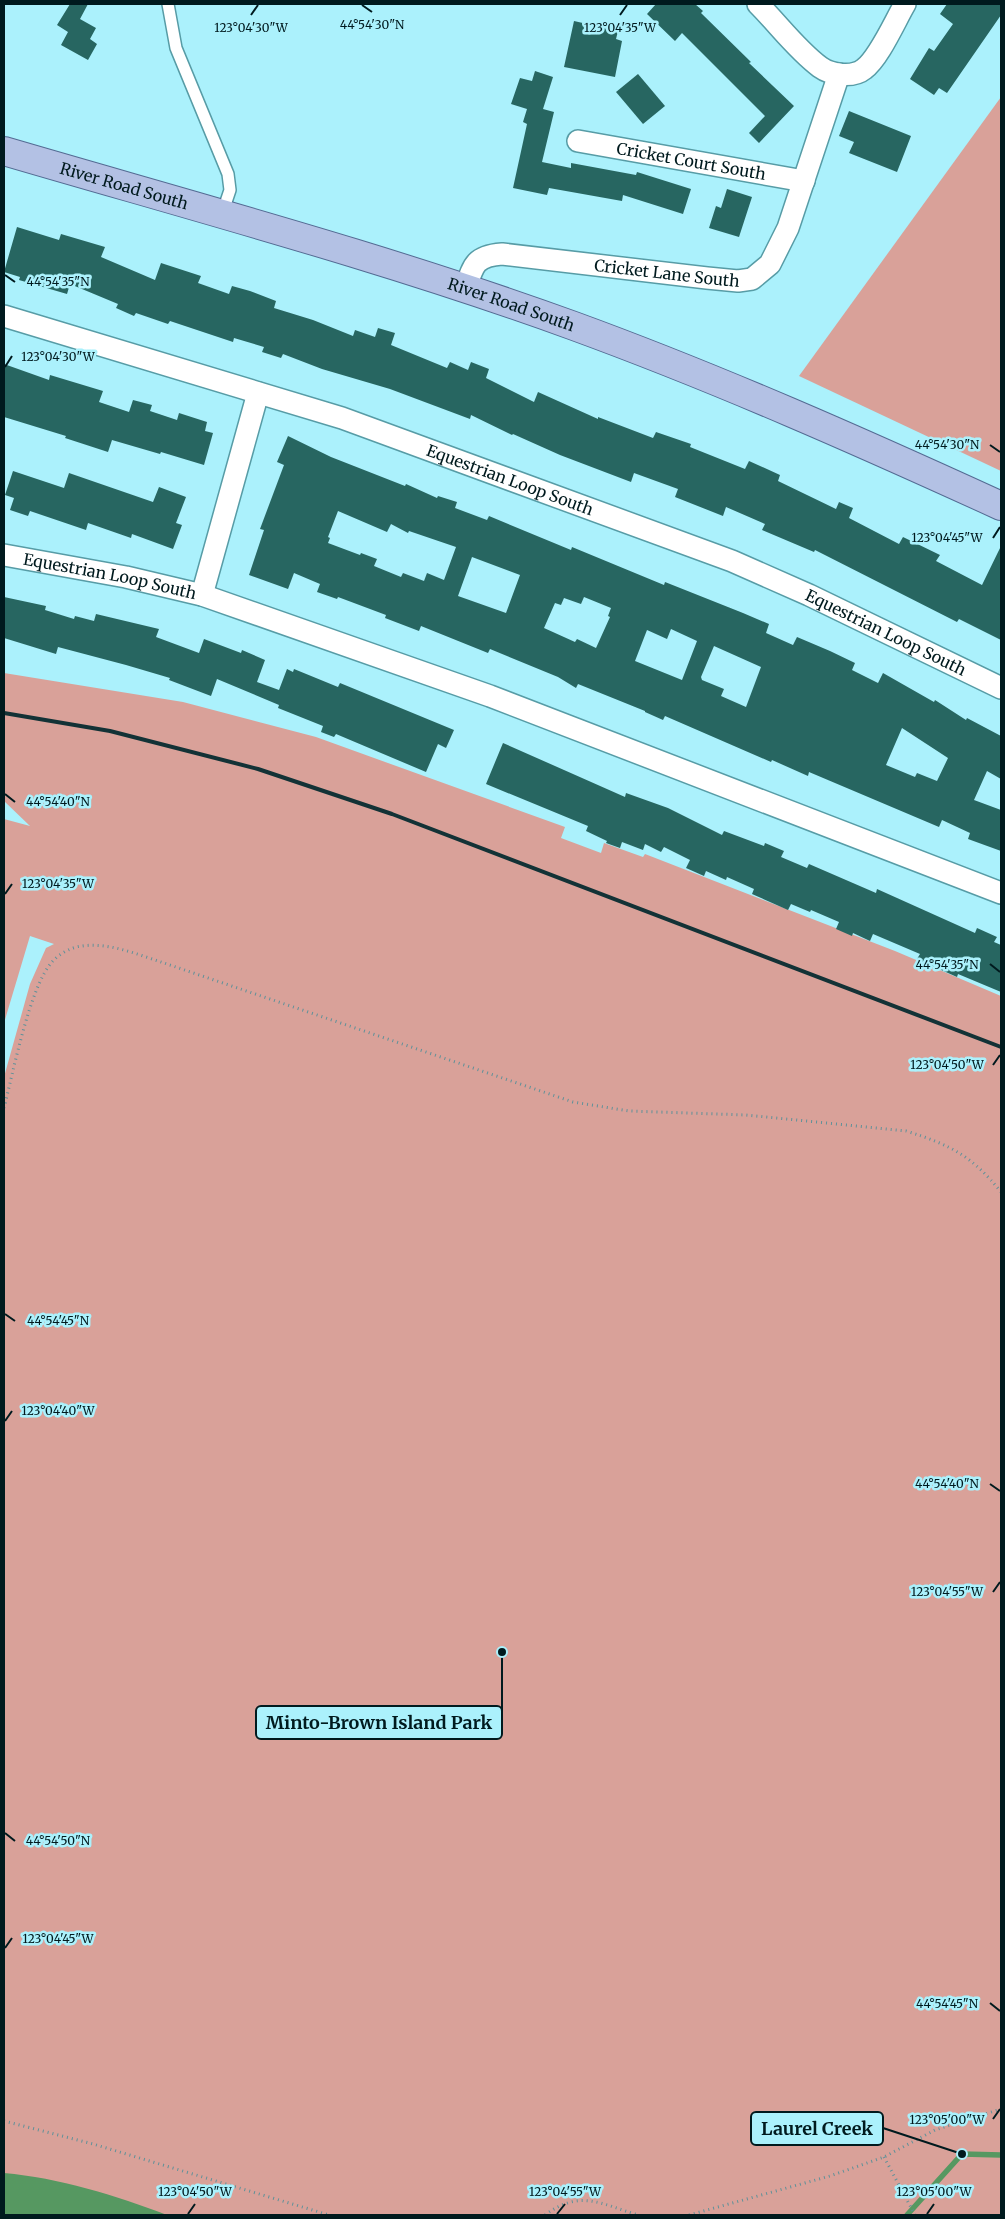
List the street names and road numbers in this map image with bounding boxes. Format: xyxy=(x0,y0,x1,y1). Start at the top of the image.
street label: Cricket Court South xyxy=(615,138,768,184)
street label: River Road South xyxy=(58,158,191,214)
street label: Cricket Lane South xyxy=(593,255,741,291)
street label: River Road South xyxy=(445,273,578,336)
street label: Equestrian Loop South xyxy=(424,440,597,519)
street label: Equestrian Loop South xyxy=(22,549,199,603)
street label: Equestrian Loop South xyxy=(802,585,970,680)

